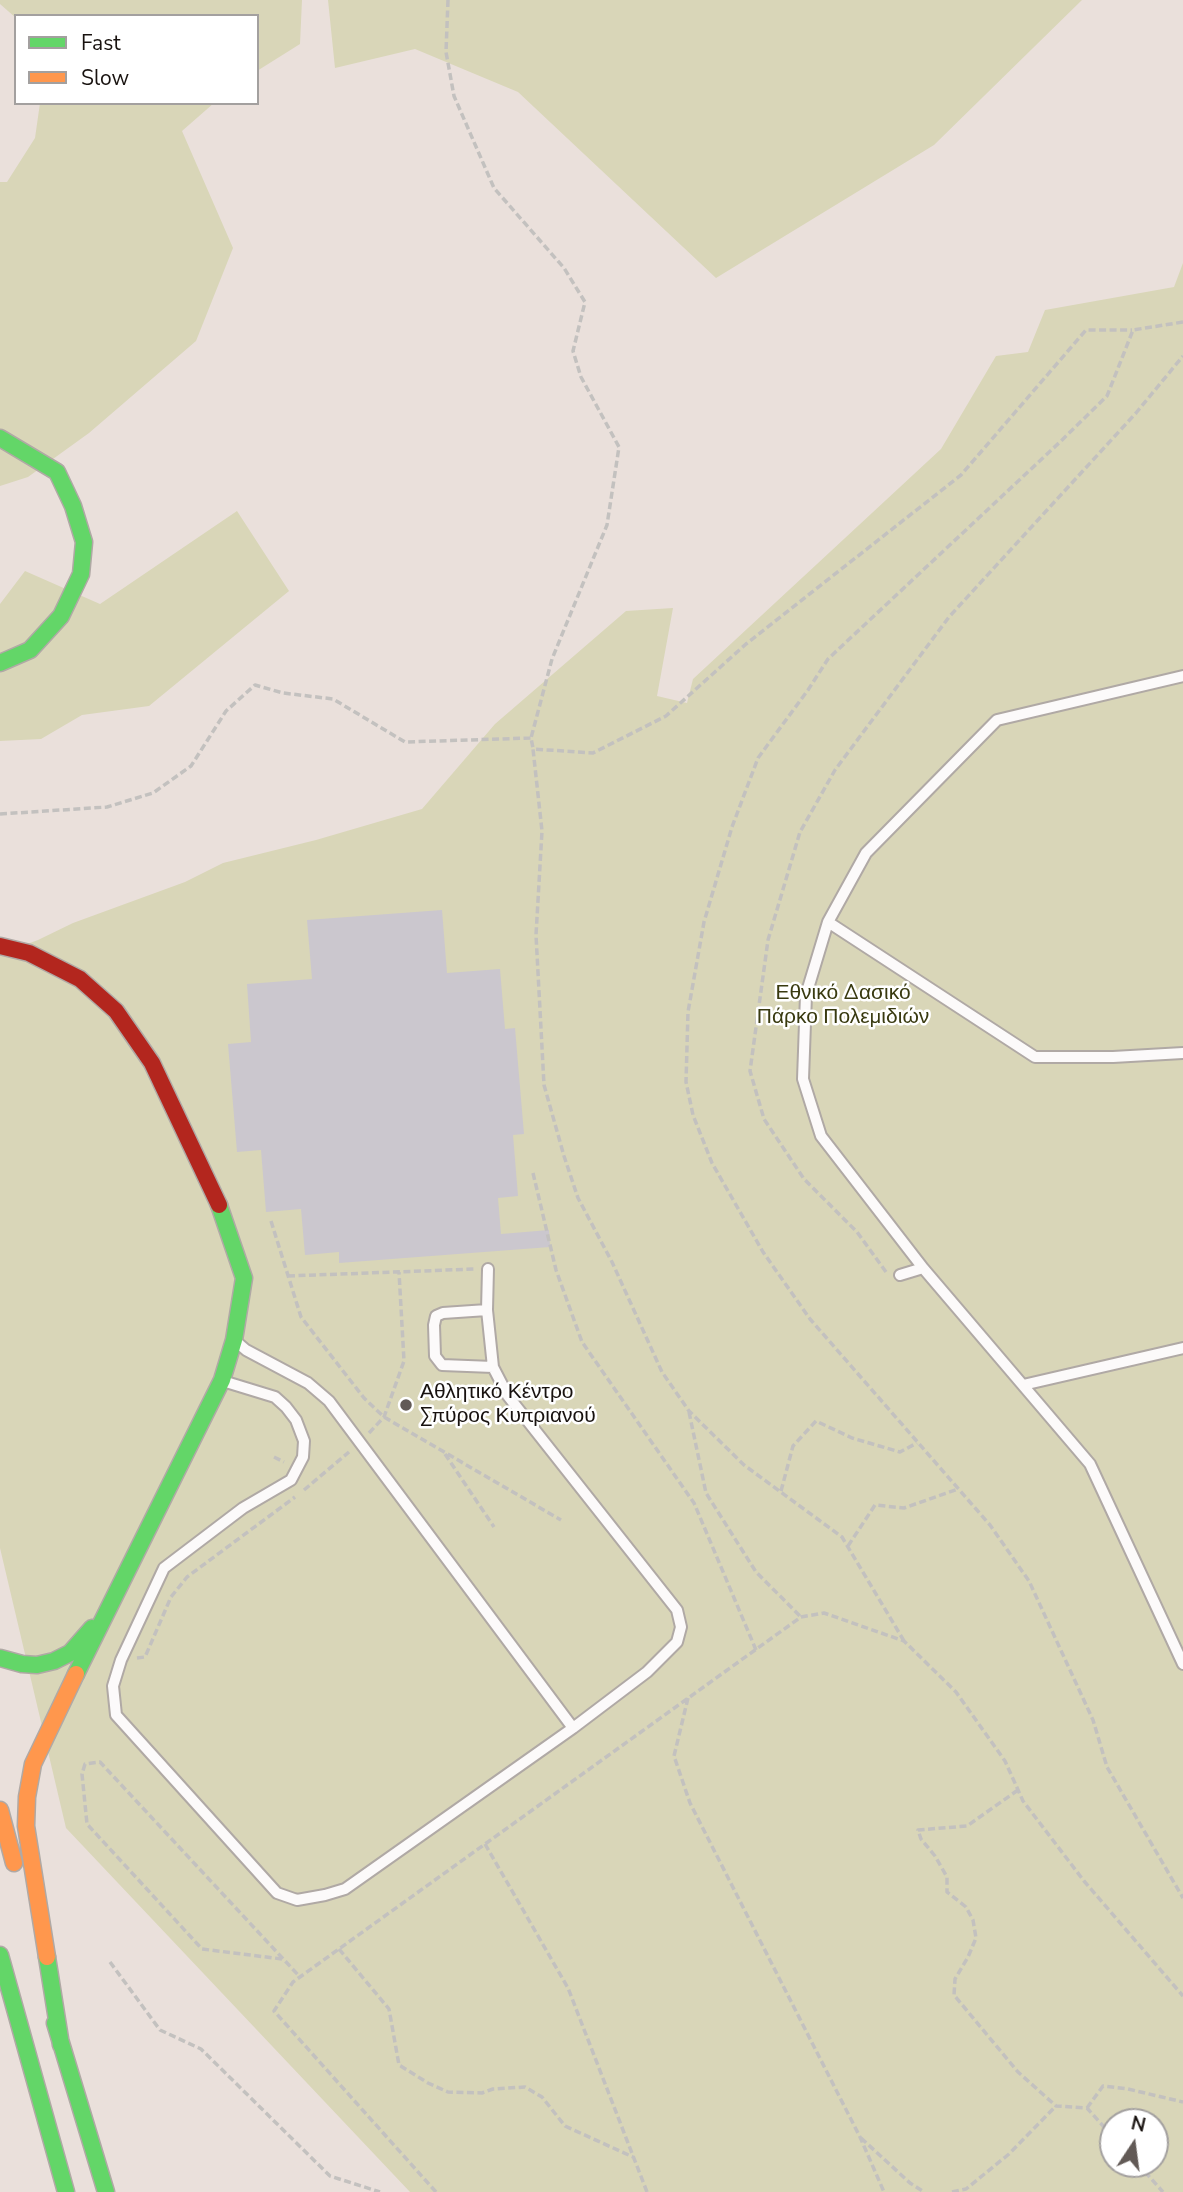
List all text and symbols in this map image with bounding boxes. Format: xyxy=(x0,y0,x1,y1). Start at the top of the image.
legend xyxy=(14,14,259,105)
text: Fast xyxy=(81,29,121,57)
text: Slow xyxy=(81,64,129,92)
park label: Εθνικό Δασικό Πάρκο Πολεμιδιών xyxy=(757,981,929,1031)
place label: Αθλητικό Κέντρο Σπύρος Κυπριανού xyxy=(420,1380,596,1430)
marker: Αθλητικό Κέντρο Σπύρος Κυπριανού xyxy=(398,1397,414,1413)
north arrow xyxy=(1099,2108,1169,2178)
text: N xyxy=(1128,2110,1148,2139)

